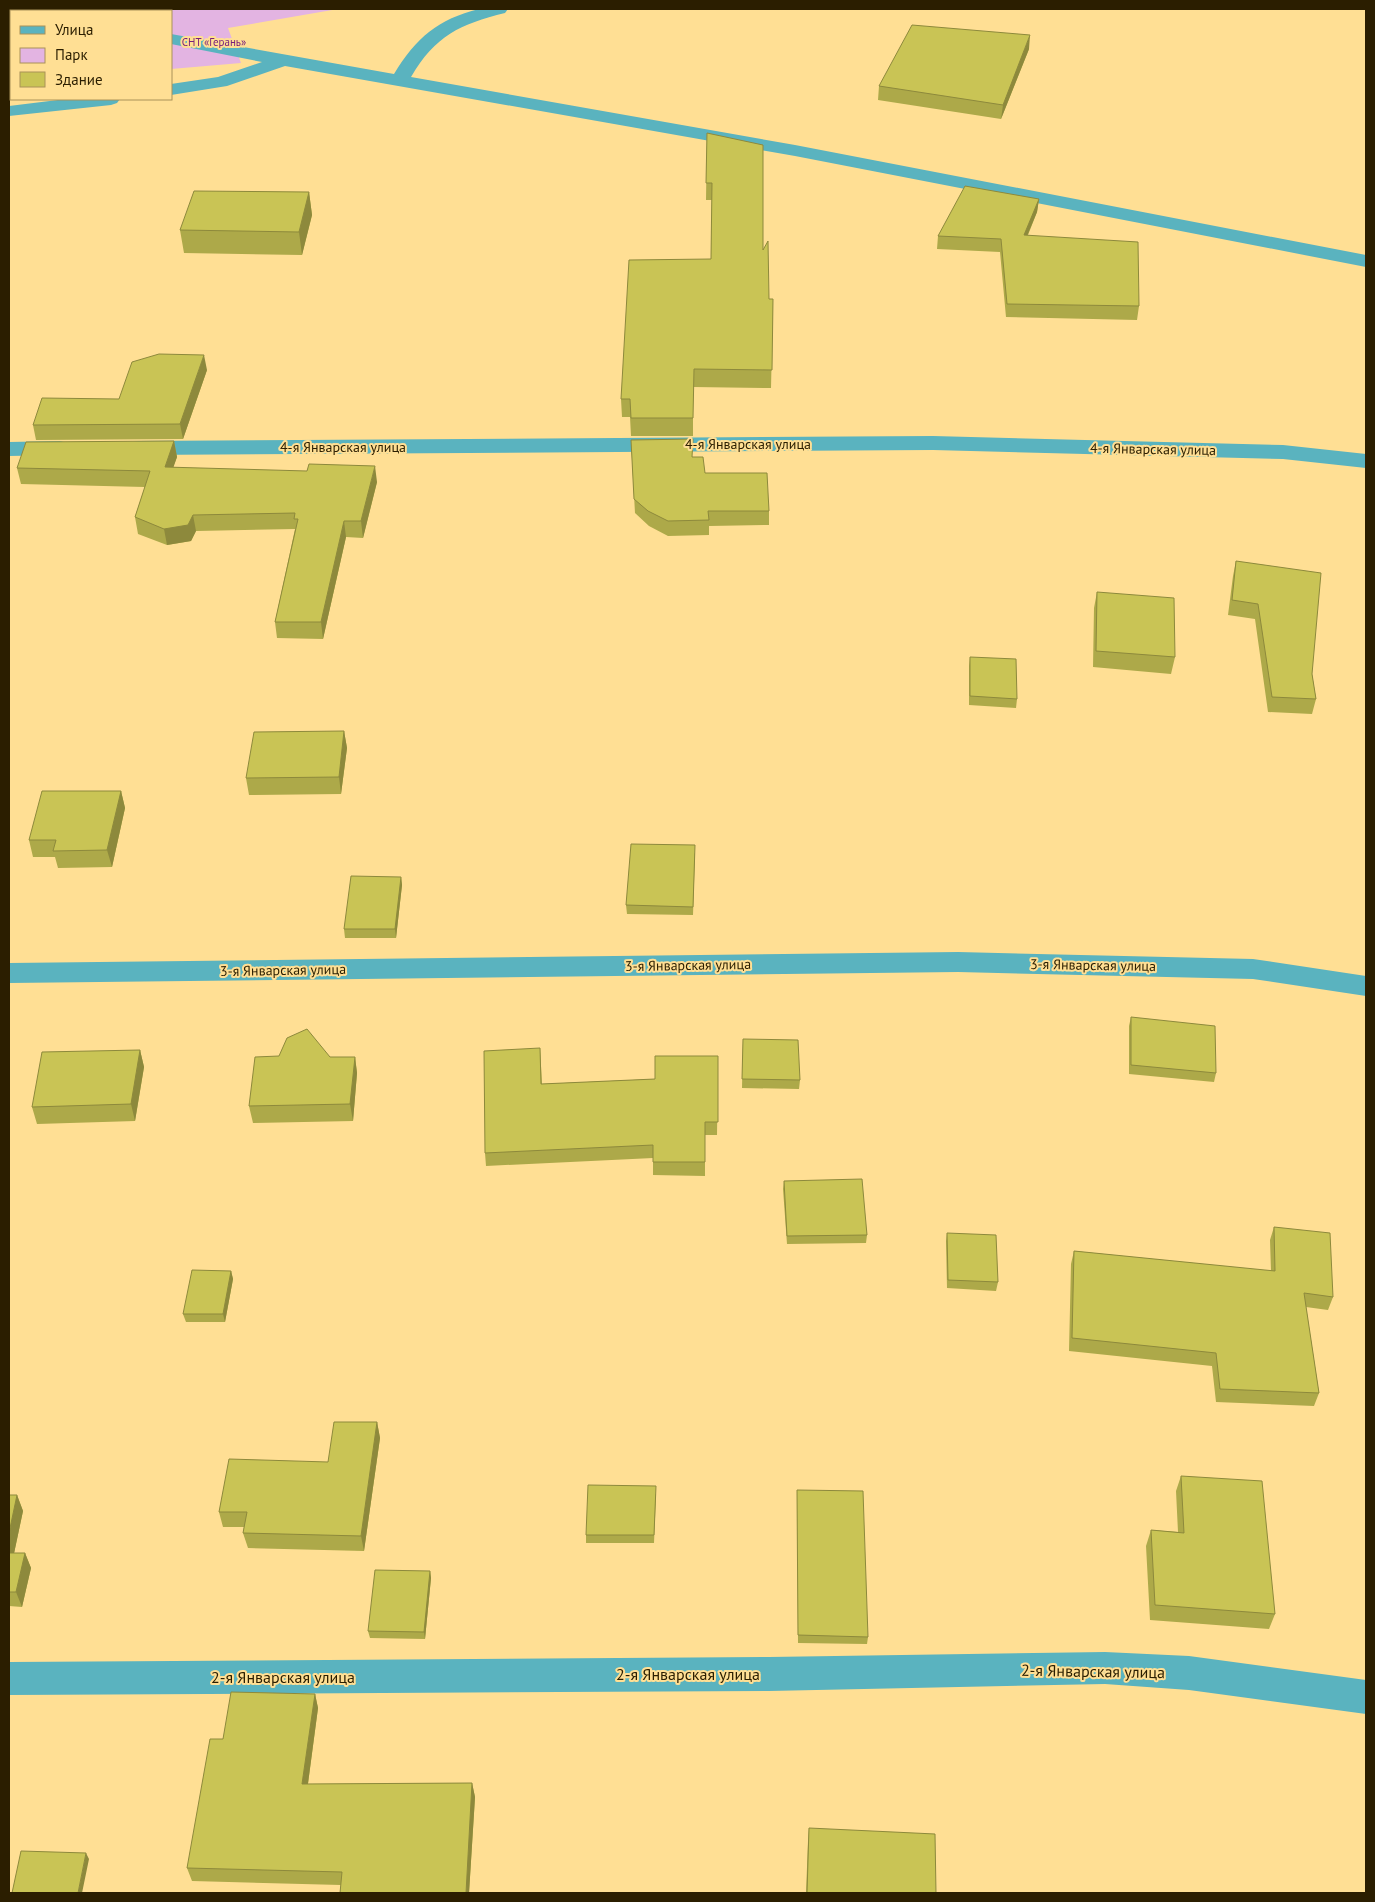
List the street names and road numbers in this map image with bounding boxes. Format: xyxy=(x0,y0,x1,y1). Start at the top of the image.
street label: 4-я Январская улица xyxy=(685,435,811,453)
street label: 4-я Январская улица xyxy=(280,438,406,456)
street label: 4-я Январская улица xyxy=(1090,439,1216,459)
street label: 3-я Январская улица xyxy=(625,955,751,975)
street label: 3-я Январская улица xyxy=(1030,955,1156,975)
street label: 3-я Январская улица xyxy=(220,960,346,980)
street label: 2-я Январская улица xyxy=(1021,1660,1165,1682)
street label: 2-я Январская улица xyxy=(616,1664,760,1684)
street label: 2-я Январская улица xyxy=(211,1667,355,1687)

